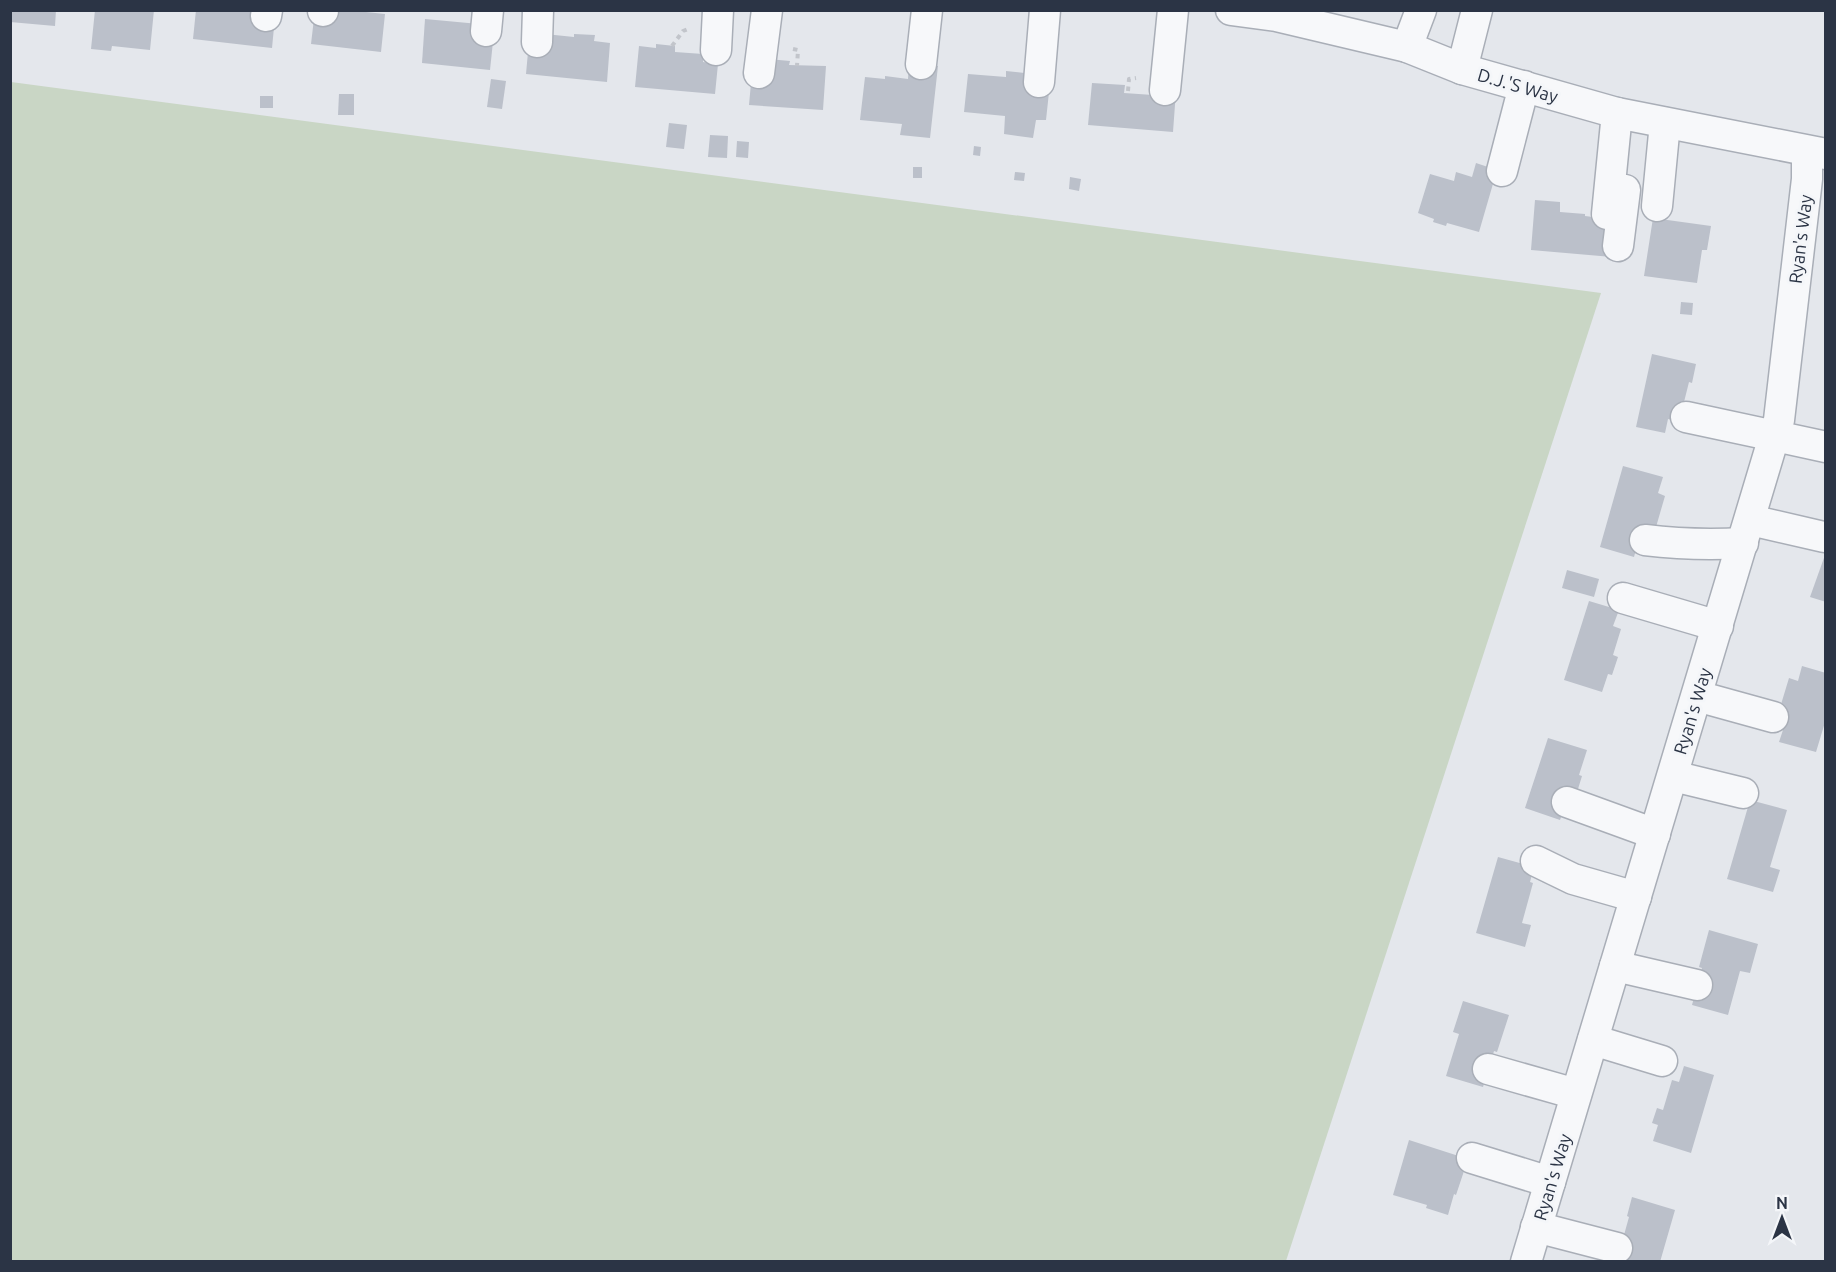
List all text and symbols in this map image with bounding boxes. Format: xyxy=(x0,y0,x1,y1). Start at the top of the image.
street label: D.J.'S Way xyxy=(1476,64,1561,106)
street label: Ryan's Way xyxy=(1785,193,1815,285)
street label: Ryan's Way xyxy=(1669,665,1715,757)
street label: Ryan's Way xyxy=(1529,1131,1575,1223)
north arrow xyxy=(1752,1188,1812,1248)
text: N xyxy=(1776,1194,1788,1212)

